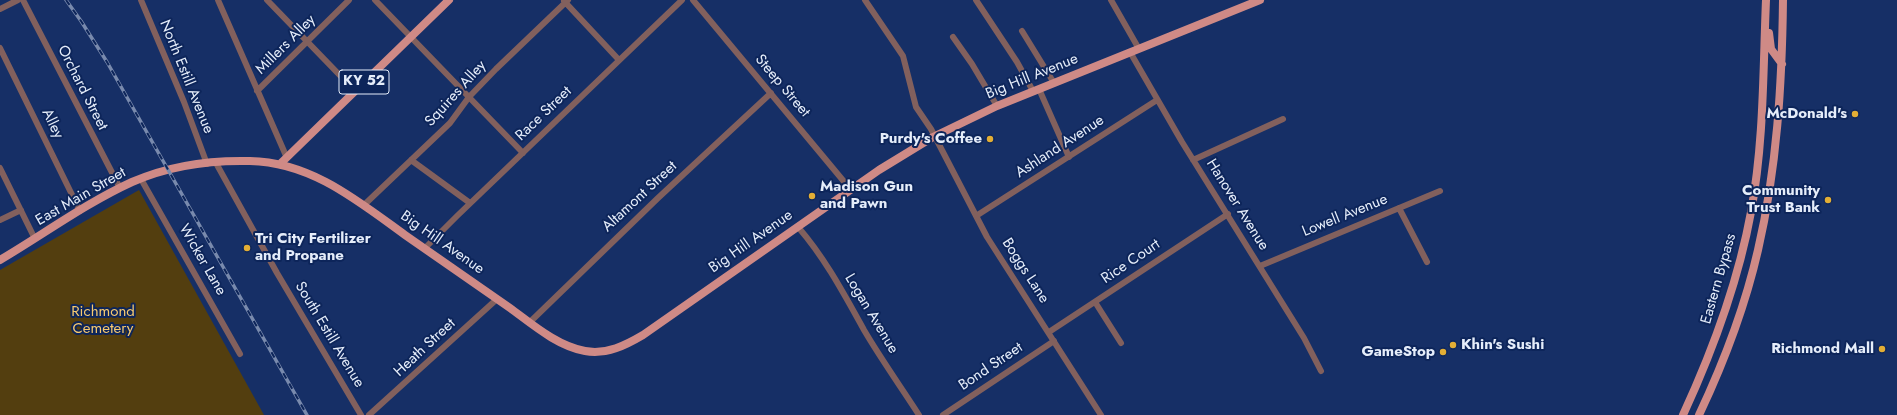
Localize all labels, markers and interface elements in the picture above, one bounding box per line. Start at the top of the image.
street label: Millers Alley [252,11,320,79]
street label: North Estill Avenue [155,18,217,136]
street label: Orchard Street [53,42,111,134]
street label: Big Hill Avenue [983,50,1081,104]
street label: Steep Street [751,51,813,121]
street label: Squires Alley [422,57,490,131]
road number: KY 52 [339,70,389,94]
street label: Race Street [512,83,576,145]
place label: McDonald's [1766,105,1847,123]
street label: Alley [37,106,67,142]
marker: McDonald's [1850,109,1860,119]
street label: Ashland Avenue [1012,112,1108,182]
place label: Purdy's Coffee [880,130,982,148]
marker: Purdy's Coffee [985,134,995,144]
street label: Hanover Avenue [1202,156,1272,254]
street label: Altamont Street [599,158,681,236]
street label: East Main Street [33,164,129,230]
place label: Madison Gun and Pawn [820,178,913,213]
place label: Community Trust Bank [1742,182,1820,217]
marker: Madison Gun and Pawn [807,191,817,201]
street label: Lowell Avenue [1300,191,1390,241]
marker: Community Trust Bank [1823,195,1833,205]
street label: Big Hill Avenue [706,207,796,277]
street label: Big Hill Avenue [397,208,487,278]
street label: Wicker Lane [174,221,230,299]
place label: Tri City Fertilizer and Propane [255,230,371,265]
street label: Eastern Bypass [1698,232,1740,326]
street label: Boggs Lane [997,235,1053,307]
street label: Rice Court [1098,236,1164,288]
marker: Tri City Fertilizer and Propane [242,243,252,253]
street label: Logan Avenue [840,271,902,357]
street label: South Estill Avenue [290,279,368,391]
park label: Richmond Cemetery [71,303,135,338]
street label: Heath Street [391,315,459,381]
place label: Khin's Sushi [1461,336,1544,354]
street label: Bond Street [956,339,1026,395]
marker: Khin's Sushi [1448,340,1458,350]
place label: Richmond Mall [1771,340,1874,358]
place label: GameStop [1362,343,1435,361]
marker: Richmond Mall [1877,344,1887,354]
marker: GameStop [1438,347,1448,357]

